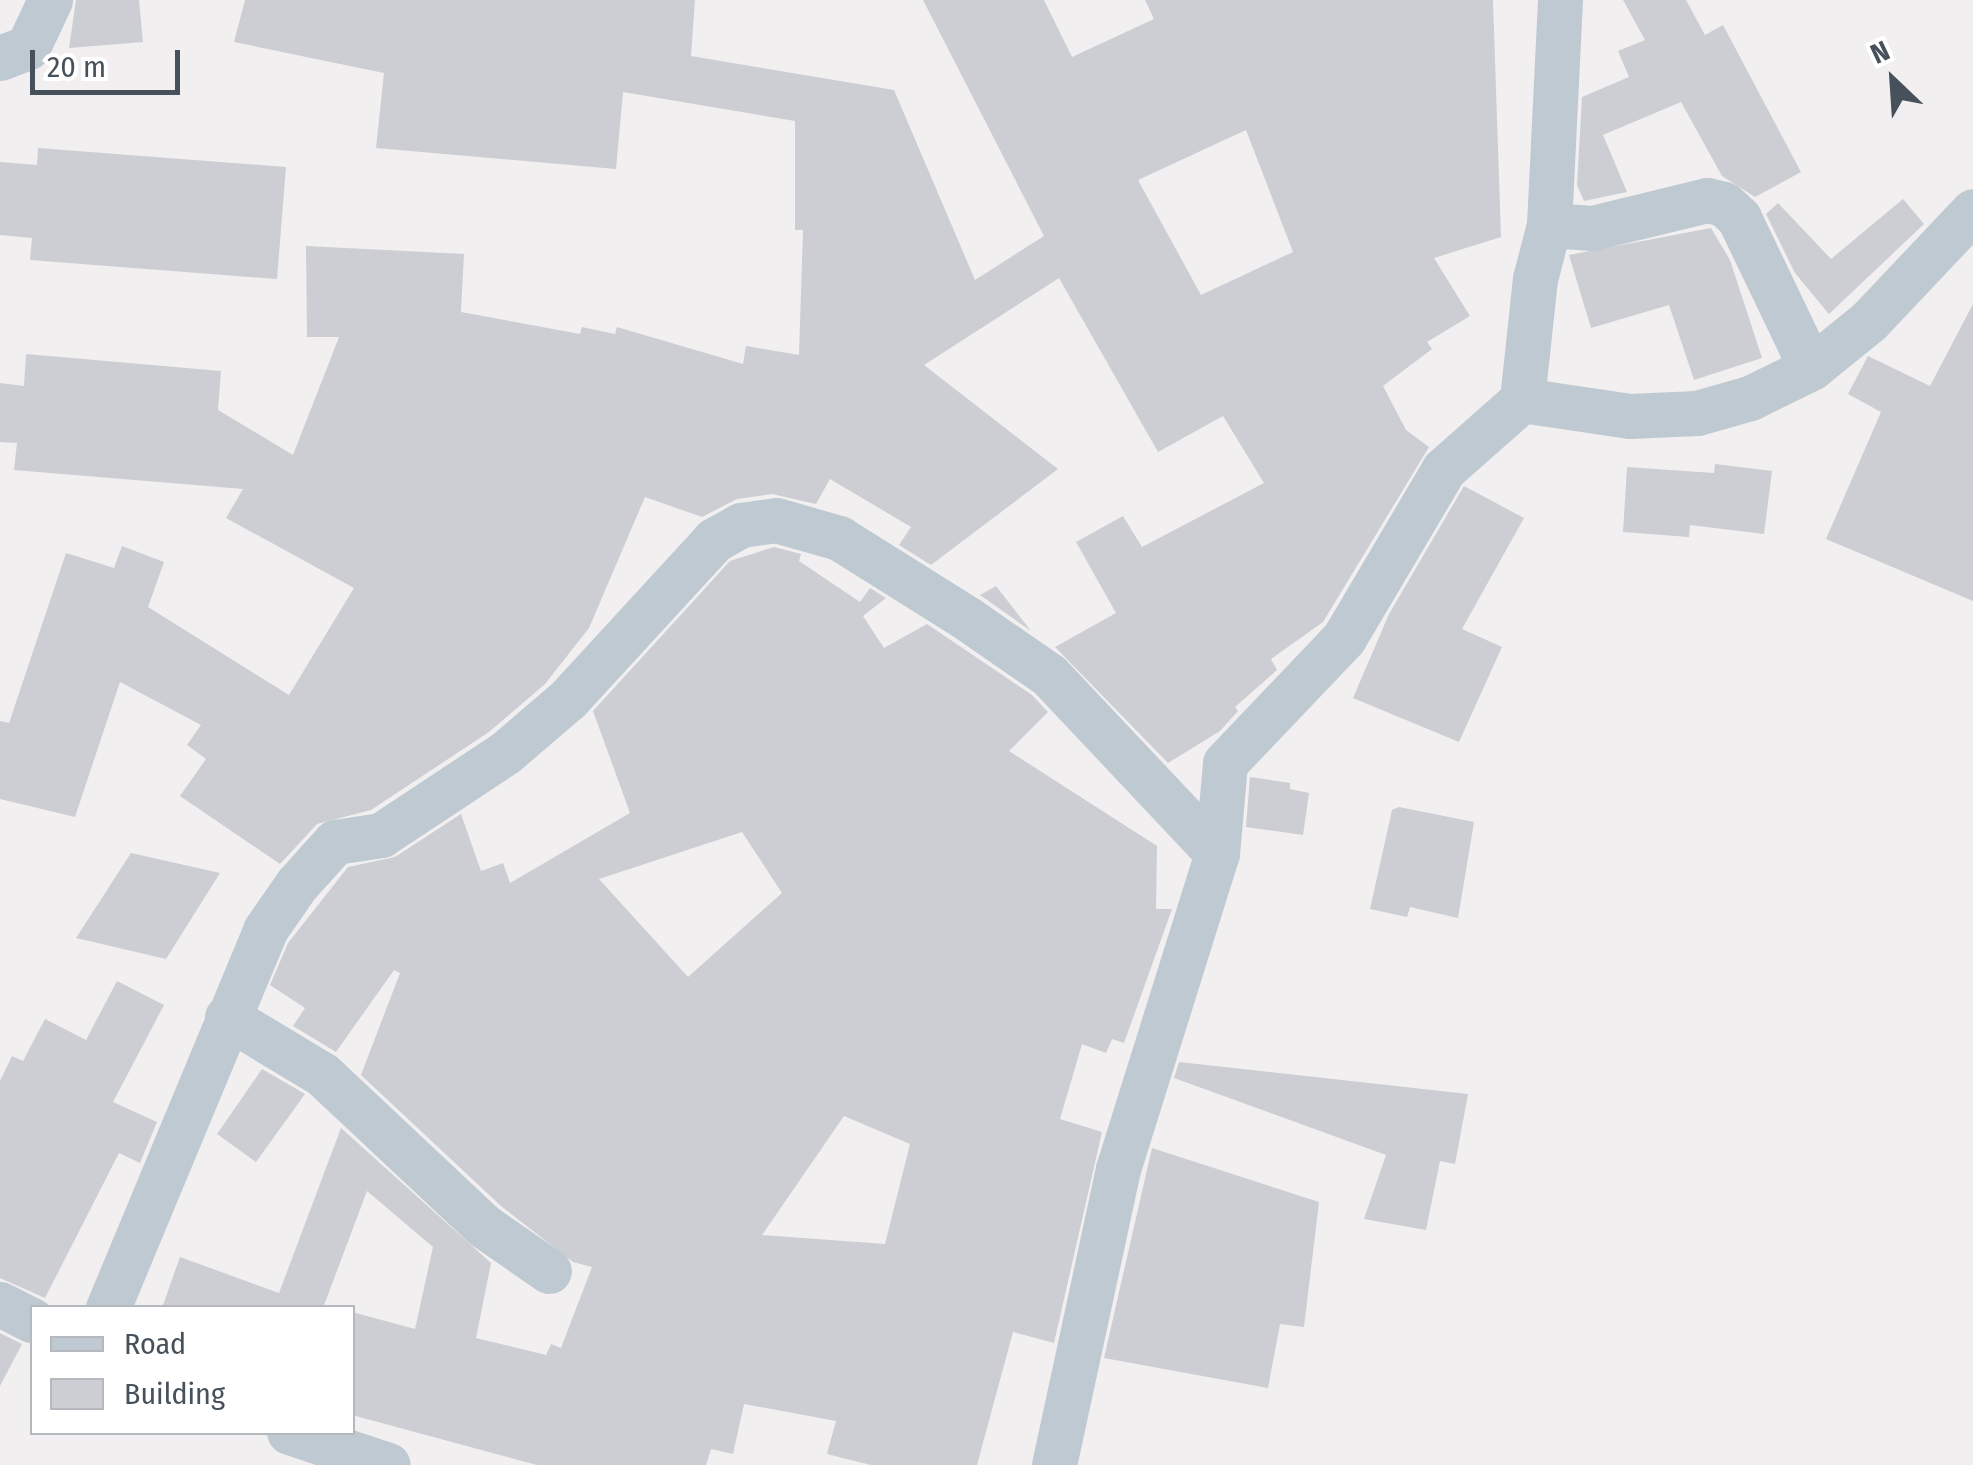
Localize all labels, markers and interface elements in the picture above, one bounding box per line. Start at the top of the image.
scale bar [35,30,185,92]
north arrow [1843,30,1943,130]
text: N [1866,34,1895,71]
text: 20 m [47,49,106,85]
legend [30,1305,355,1435]
text: Road [124,1326,186,1362]
text: Building [124,1376,225,1412]

